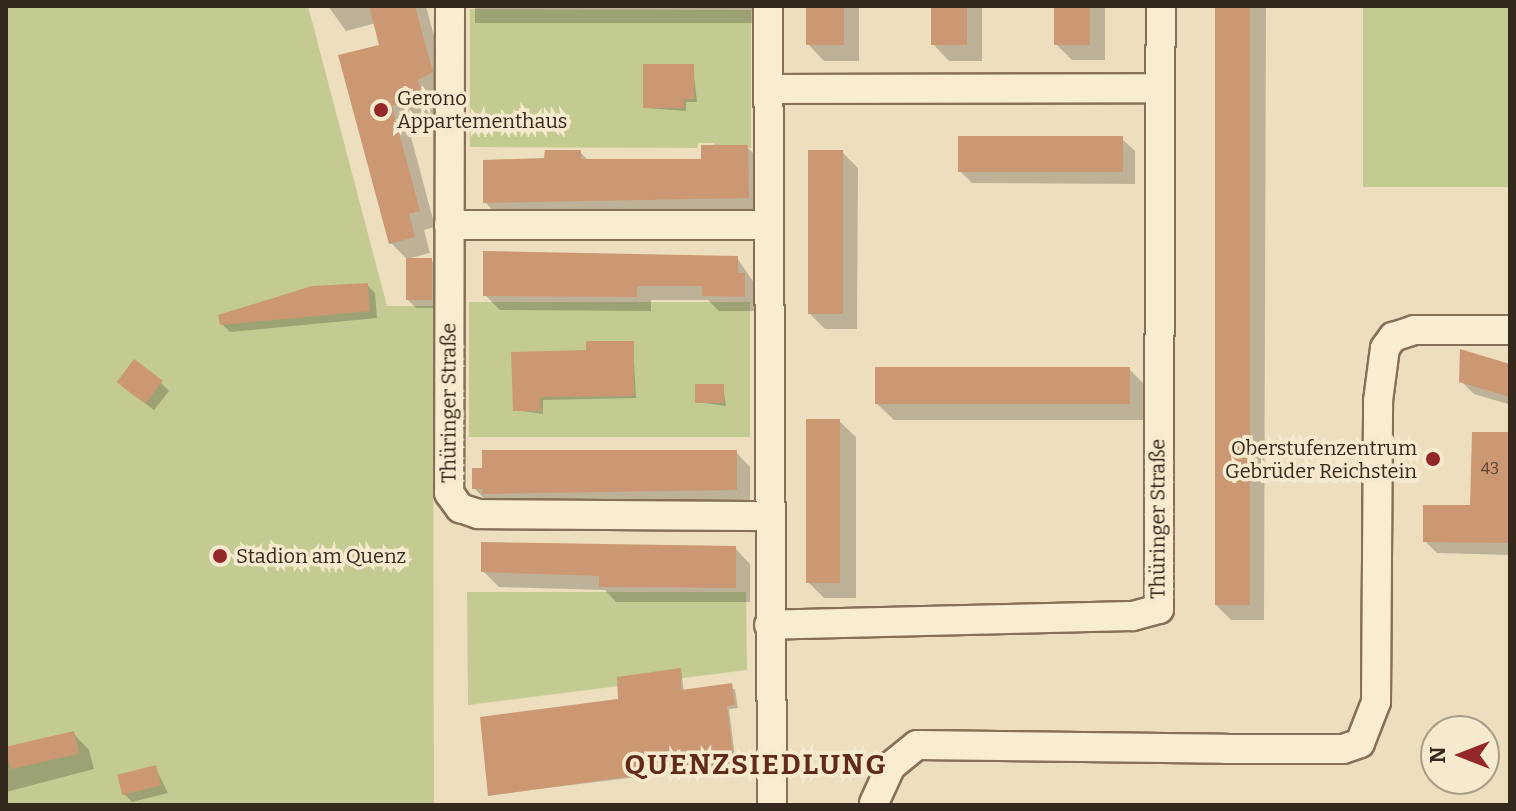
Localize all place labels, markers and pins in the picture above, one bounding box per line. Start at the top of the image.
place label: Gerono Appartementhaus [397,86,567,133]
marker: Gerono Appartementhaus [372,101,390,119]
place label: Oberstufenzentrum Gebrüder Reichstein [1225,436,1417,483]
marker: Oberstufenzentrum Gebrüder Reichstein [1424,450,1442,468]
place label: Stadion am Quenz [236,544,406,568]
marker: Stadion am Quenz [211,547,229,565]

